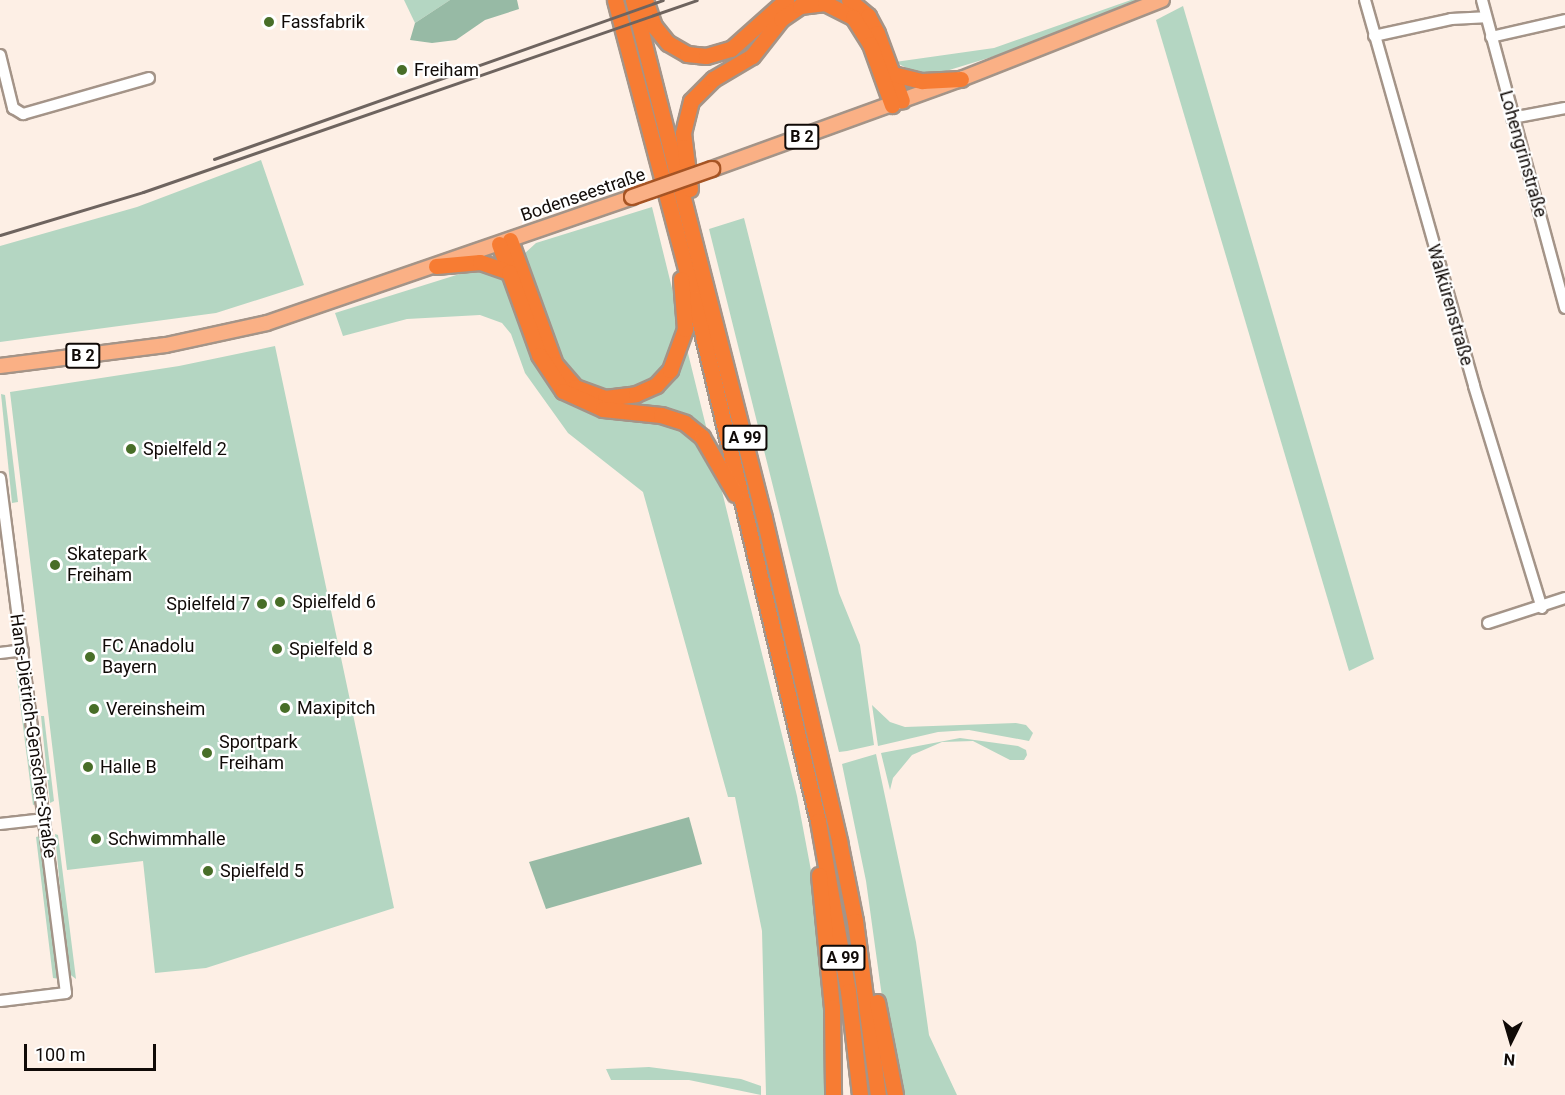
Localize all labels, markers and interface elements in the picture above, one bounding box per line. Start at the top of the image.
place label: Fassfabrik [281,11,365,33]
marker: Fassfabrik [262,15,276,29]
place label: Freiham [414,59,479,81]
marker: Freiham [395,63,409,77]
street label: Lohengrinstraße [1495,88,1551,220]
road number: B 2 [784,124,820,150]
street label: Bodenseestraße [518,164,648,226]
street label: Walkürenstraße [1422,242,1478,368]
road number: B 2 [65,343,101,369]
road number: A 99 [721,425,769,451]
place label: Spielfeld 2 [143,438,227,460]
marker: Spielfeld 2 [124,442,138,456]
place label: Skatepark Freiham [67,544,147,586]
marker: Skatepark Freiham [48,558,62,572]
place label: Spielfeld 6 [292,591,376,613]
place label: Spielfeld 7 [166,593,250,615]
marker: Spielfeld 6 [273,595,287,609]
marker: Spielfeld 7 [255,597,269,611]
street label: Hans-Dietrich-Genscher-Straße [5,612,61,860]
place label: FC Anadolu Bayern [102,636,194,678]
place label: Spielfeld 8 [289,638,373,660]
marker: Spielfeld 8 [270,642,284,656]
marker: FC Anadolu Bayern [83,650,97,664]
place label: Maxipitch [297,697,376,719]
place label: Vereinsheim [106,698,205,720]
marker: Maxipitch [278,701,292,715]
marker: Vereinsheim [87,702,101,716]
place label: Sportpark Freiham [219,732,298,774]
marker: Sportpark Freiham [200,746,214,760]
place label: Halle B [100,756,157,778]
marker: Halle B [81,760,95,774]
place label: Schwimmhalle [108,828,226,850]
marker: Schwimmhalle [89,832,103,846]
place label: Spielfeld 5 [220,860,304,882]
marker: Spielfeld 5 [201,864,215,878]
road number: A 99 [819,945,867,971]
north arrow [1481,1011,1541,1071]
scale bar [27,1032,159,1070]
text: 100 m [35,1044,86,1065]
text: N [1503,1049,1516,1069]

